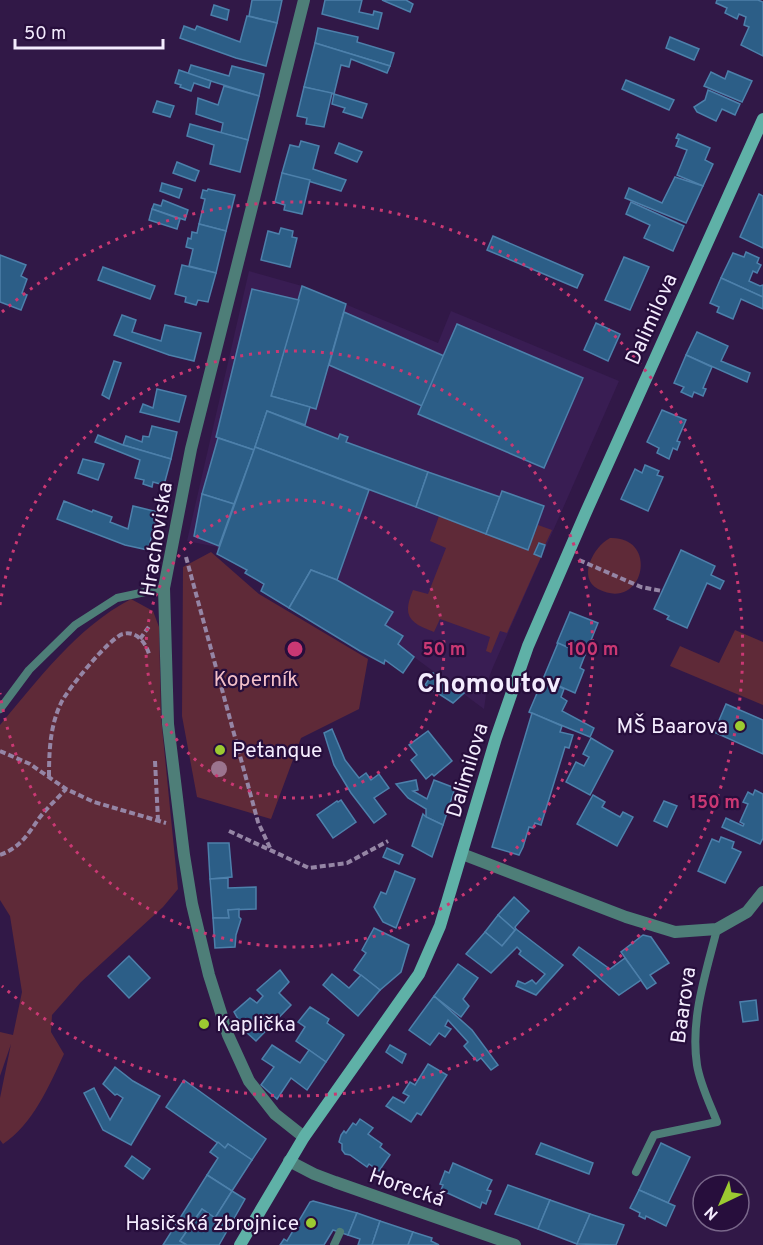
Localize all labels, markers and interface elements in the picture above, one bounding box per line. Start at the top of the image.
scale bar [15,12,164,50]
text: 50 m [24,23,66,46]
street label: Dalimilova [620,270,685,370]
street label: Hrachoviska [135,480,180,598]
centre of rings [285,639,305,659]
text: 50 m [422,639,466,662]
text: 100 m [567,639,619,662]
park label: Koperník [213,667,299,694]
district label: Chomoutov [417,668,561,702]
place label: MŠ Baarova [617,713,728,741]
marker: MŠ Baarova [733,719,747,733]
street label: Dalimilova [441,720,496,821]
place label: Petanque [232,738,322,765]
marker: Petanque [213,743,227,757]
text: 150 m [690,792,740,815]
street label: Baarova [666,965,703,1045]
place label: Kaplička [216,1012,296,1039]
marker: Kaplička [197,1017,211,1031]
street label: Horecká [365,1163,448,1214]
north arrow [691,1173,751,1233]
text: N [701,1201,723,1224]
place label: Hasičská zbrojnice [125,1211,299,1238]
marker: Hasičská zbrojnice [304,1216,318,1230]

